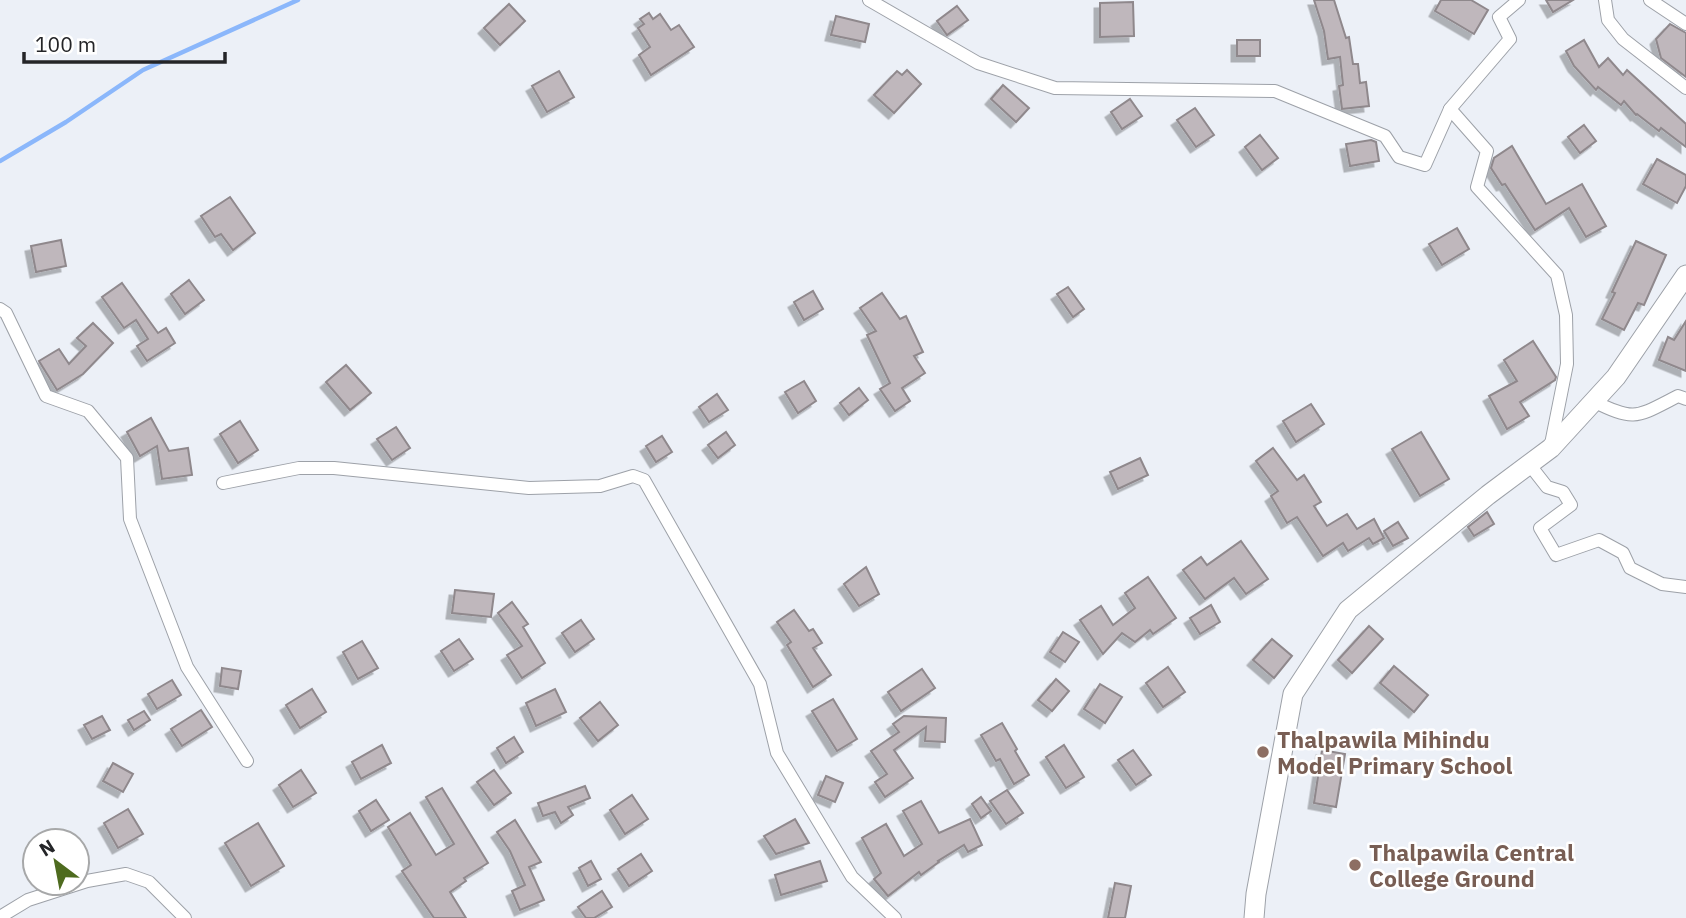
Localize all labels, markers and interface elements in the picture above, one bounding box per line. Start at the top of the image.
scale bar [24,21,226,65]
text: 100 m [35,30,96,58]
place label: Thalpawila Mihindu Model Primary School [1277,724,1513,780]
marker: Thalpawila Mihindu Model Primary School [1255,744,1271,760]
north arrow [21,827,91,897]
text: N [35,834,59,861]
place label: Thalpawila Central College Ground [1369,837,1574,893]
marker: Thalpawila Central College Ground [1347,857,1363,873]

